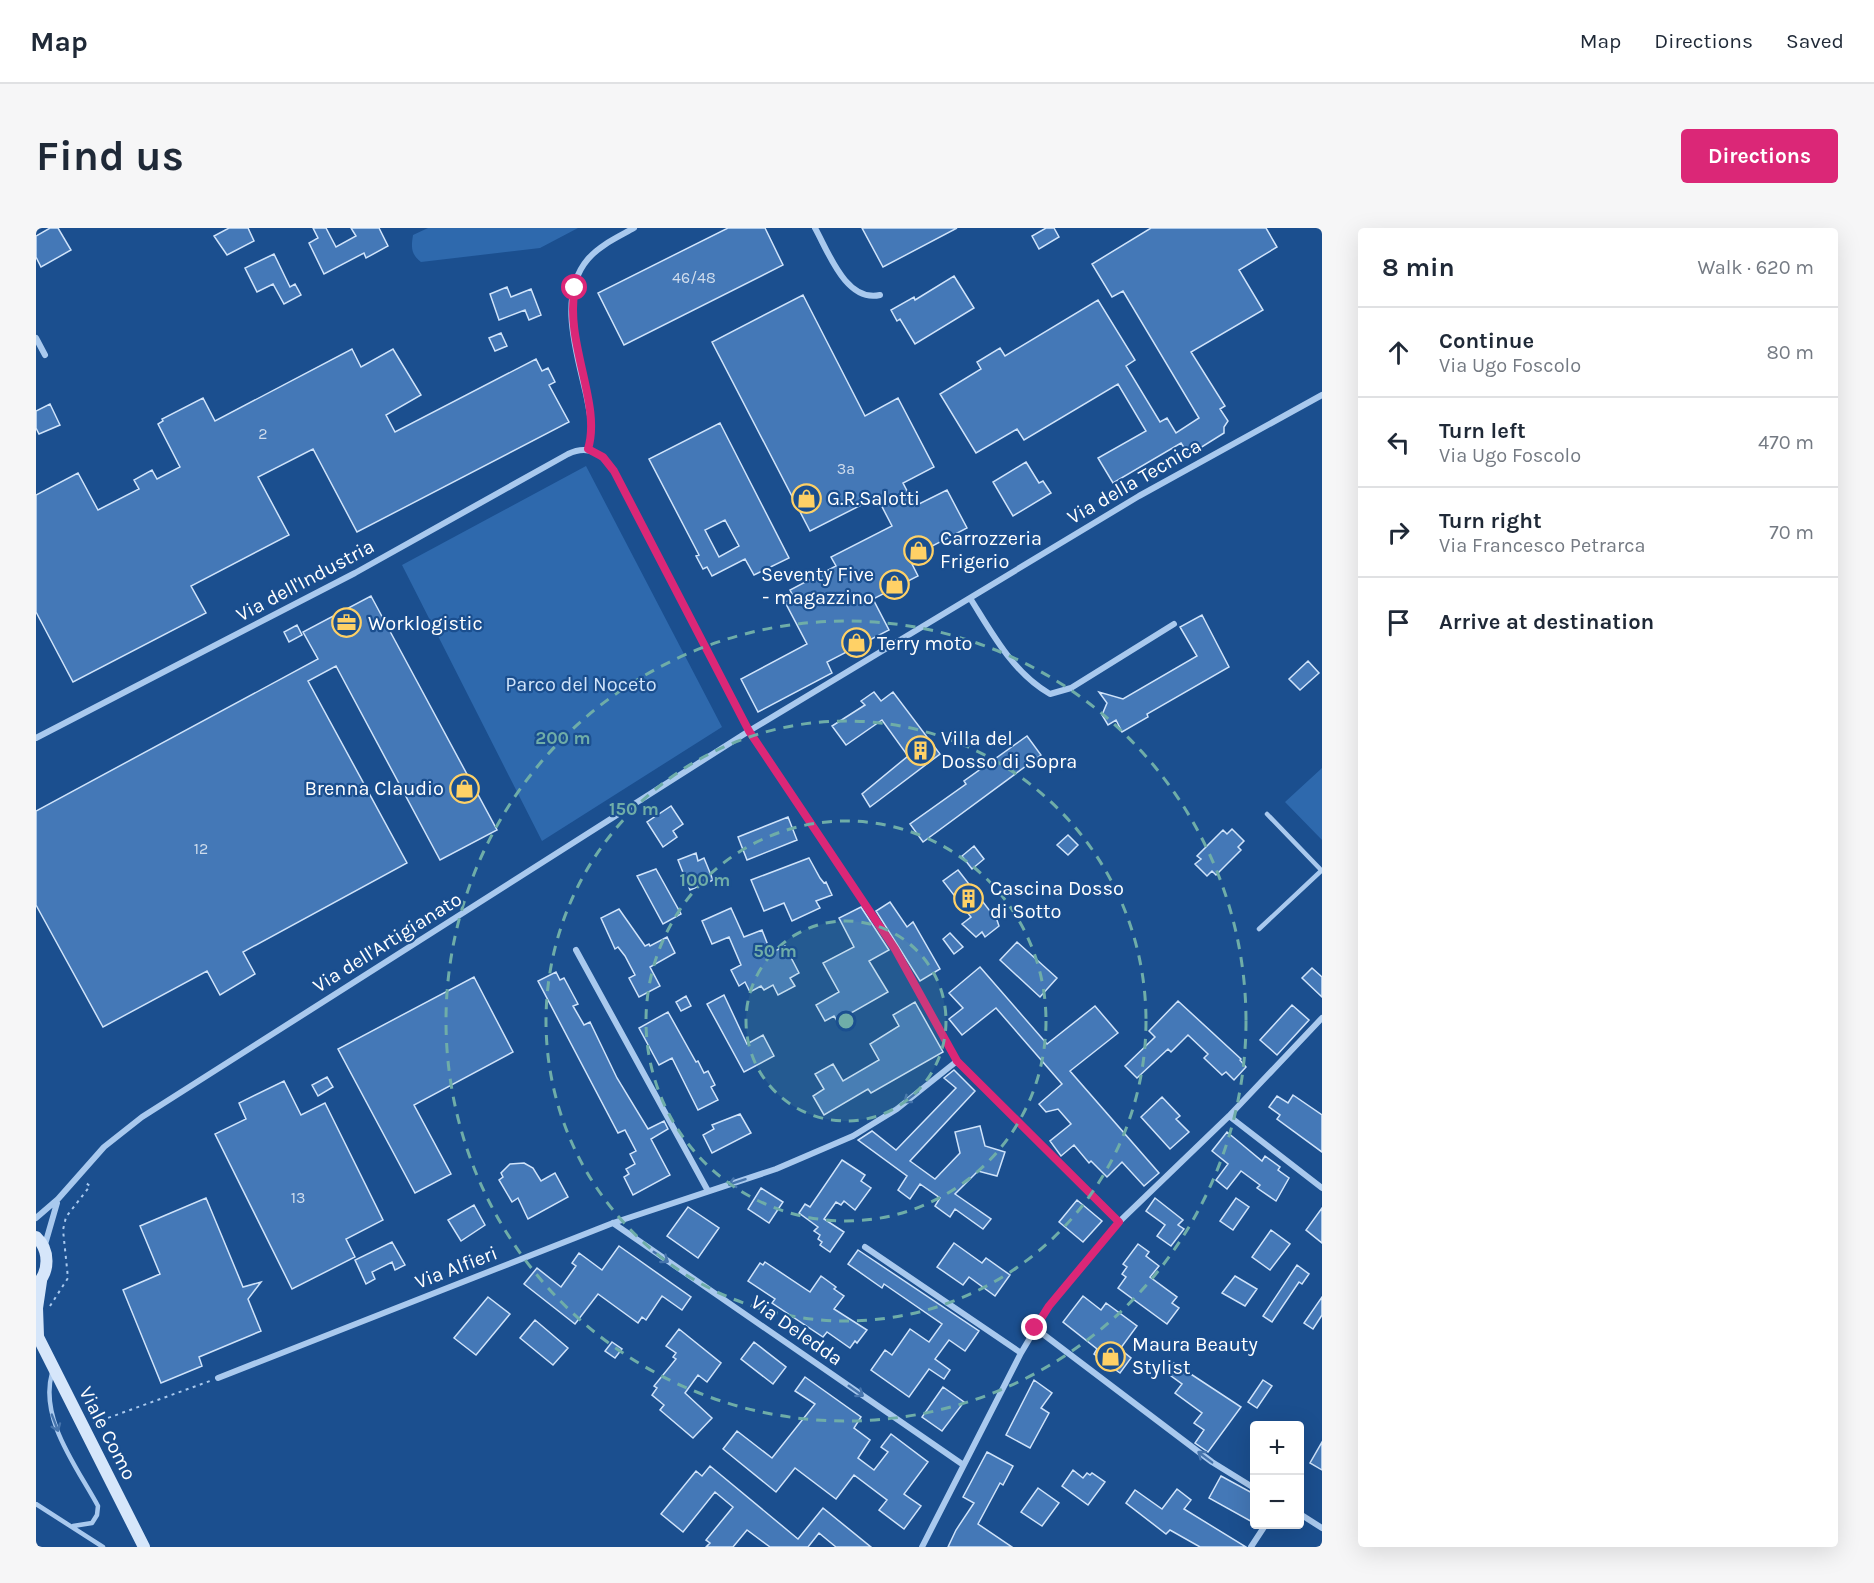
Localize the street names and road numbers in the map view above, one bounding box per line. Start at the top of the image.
street label: Via della Tecnica [1063,434,1205,529]
street label: Via dell'Industria [232,534,378,626]
street label: Via dell'Artigianato [309,887,466,997]
street label: Via Alfieri [412,1241,501,1294]
street label: Via Deledda [746,1290,847,1371]
street label: Viale Como [74,1383,141,1484]

